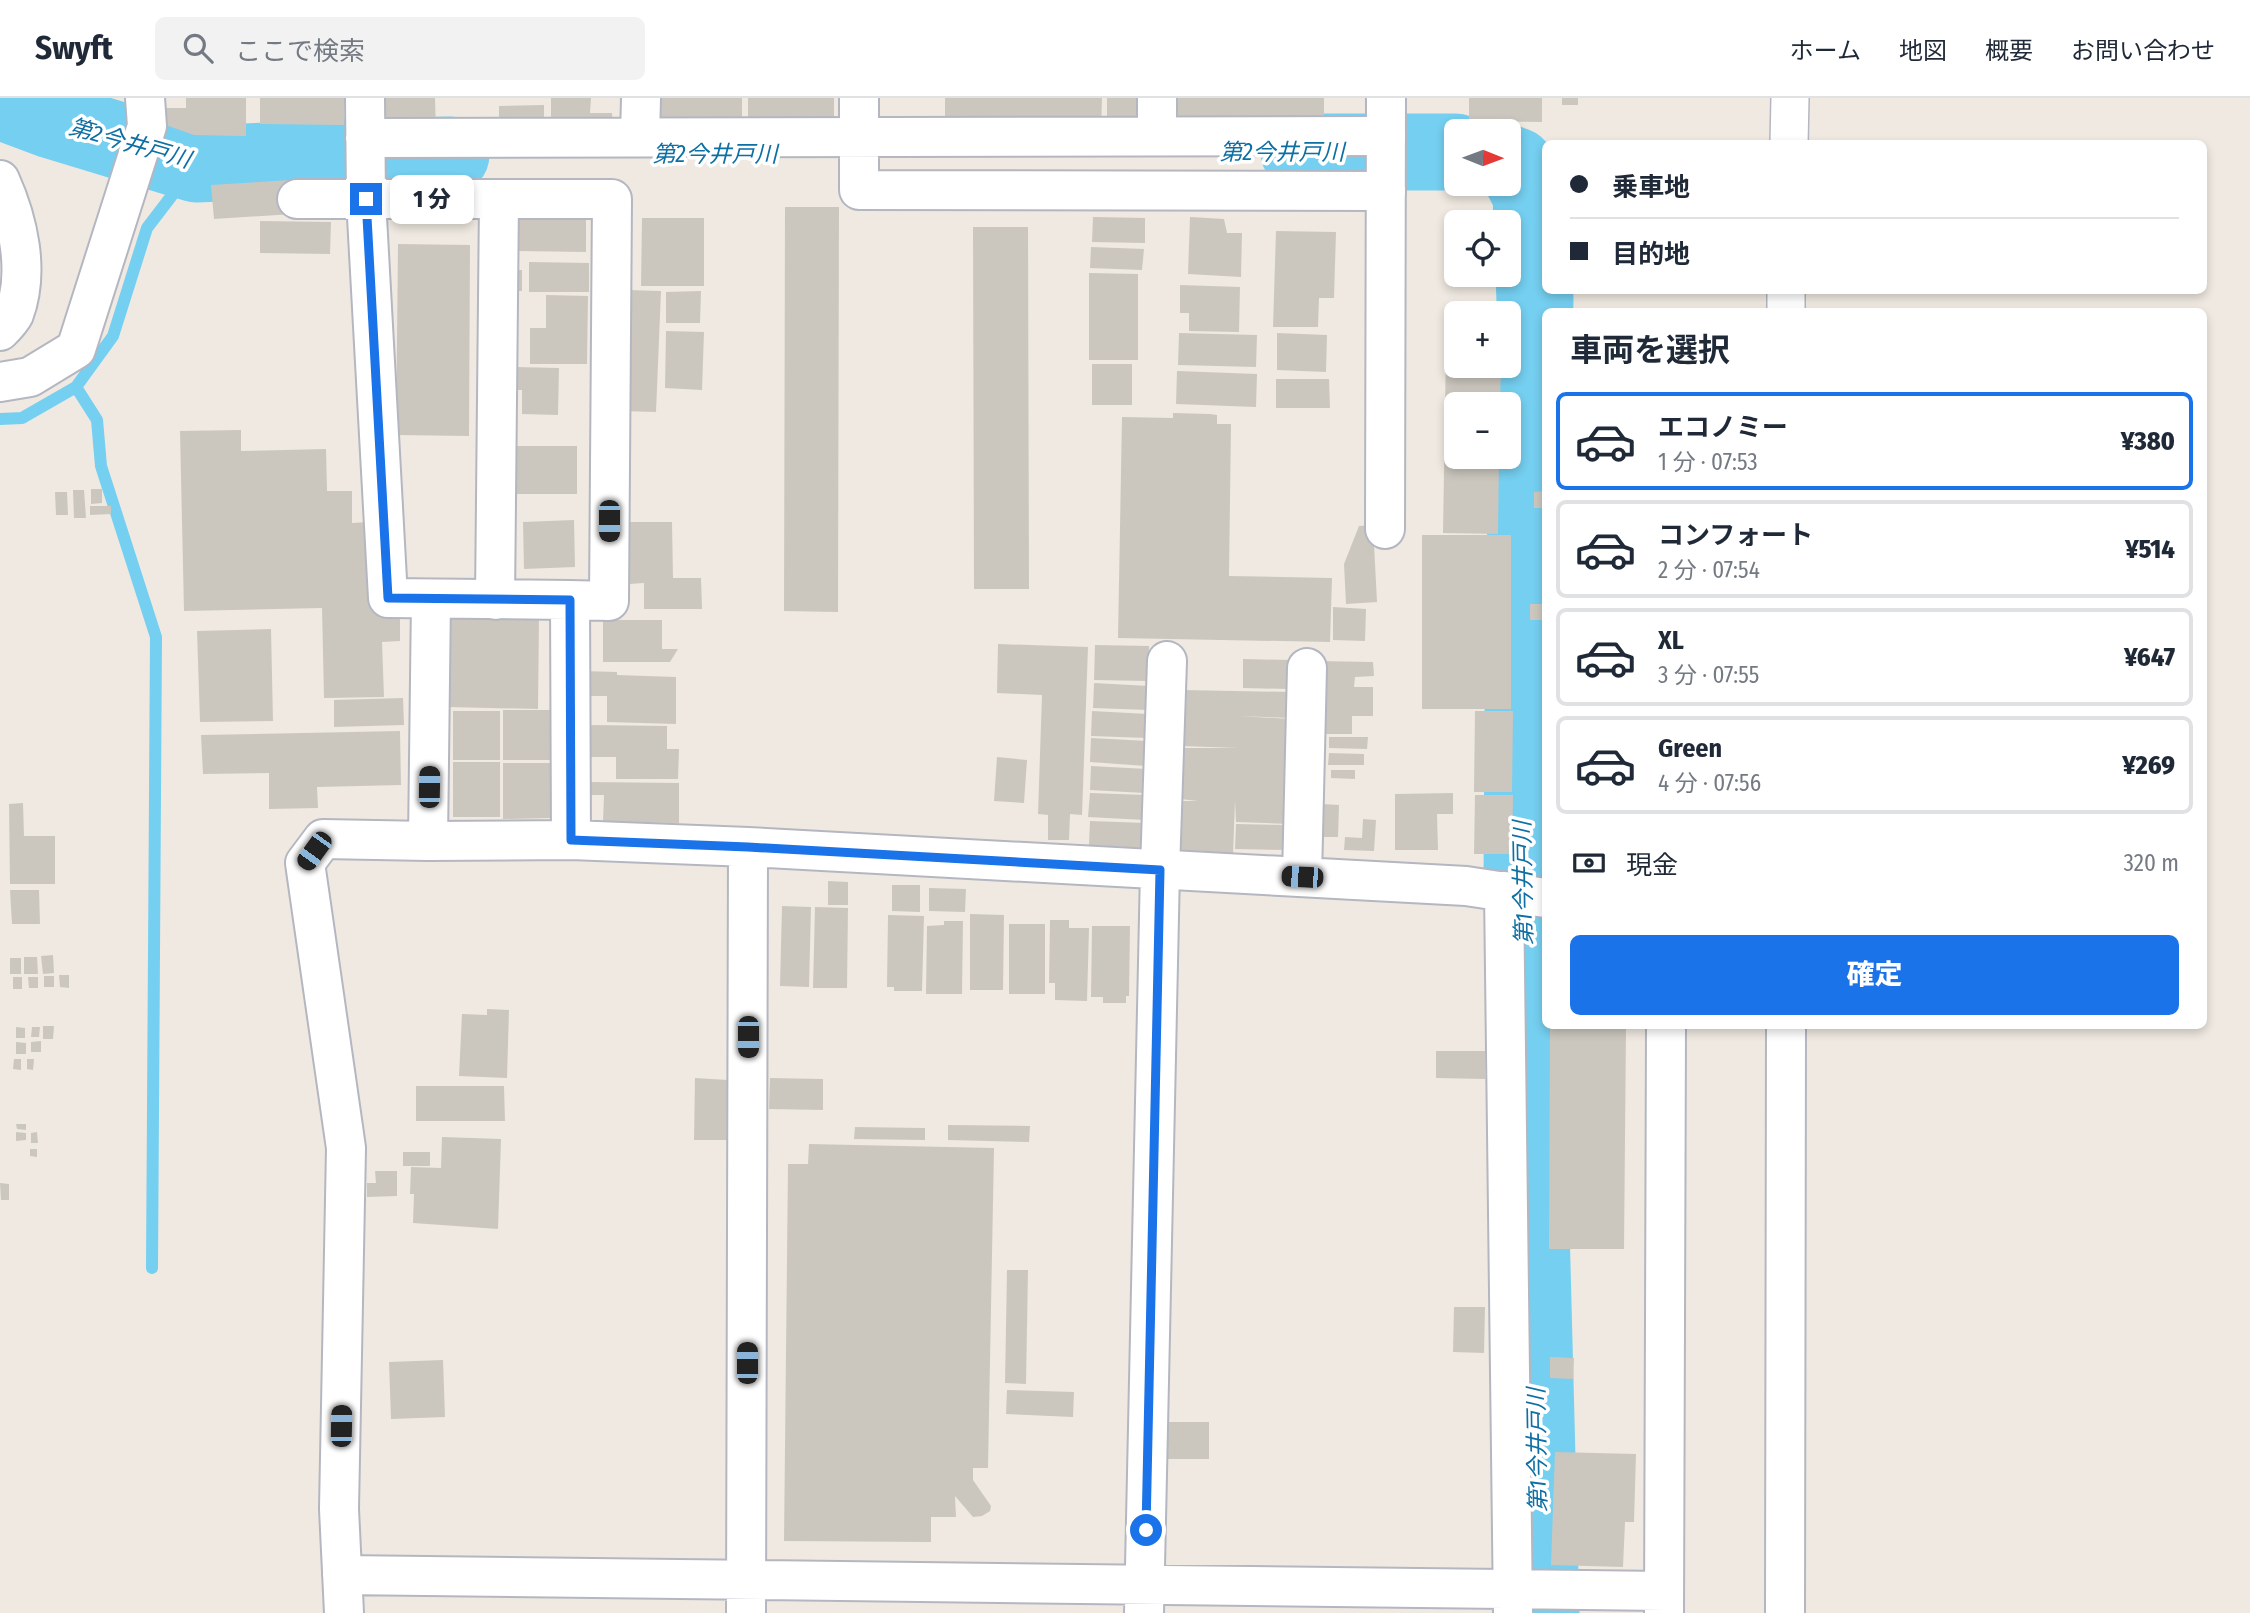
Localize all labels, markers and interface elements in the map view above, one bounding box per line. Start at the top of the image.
search box [155,17,645,80]
text: Swyft [35,28,113,68]
icon: search [179,29,217,67]
text: ここで検索 [235,36,365,67]
text: ホーム [1790,37,1861,65]
text: 地図 [1899,37,1947,65]
text: 概要 [1985,37,2033,65]
text: お問い合わせ [2071,37,2215,65]
water label: 第2今井戸川 [66,112,197,175]
north arrow [1444,119,1521,196]
map controls [1444,119,1521,469]
water label: 第2今井戸川 [1219,138,1348,166]
water label: 第2今井戸川 [652,140,781,168]
text: 乗車地 [1612,172,1690,203]
callout: 1 分 [390,174,474,224]
route end [350,183,382,215]
text: 1 分 [413,185,451,213]
button: locate [1444,210,1521,287]
text: 目的地 [1612,239,1690,270]
button: + [1444,301,1521,378]
text: 車両を選択 [1570,331,1730,369]
button: − [1444,392,1521,469]
icon: car [1574,410,1637,473]
text: エコノミー [1658,412,1788,443]
text: ¥380 [2121,426,2175,457]
text: 1 分 · 07:53 [1658,448,1758,476]
car [599,500,620,542]
icon: car [1574,518,1637,581]
text: コンフォート [1658,520,1813,551]
text: ¥514 [2125,534,2175,565]
text: 2 分 · 07:54 [1658,556,1760,584]
text: XL [1658,625,1684,656]
icon: car [1574,626,1637,689]
text: ¥647 [2124,642,2175,673]
text: 3 分 · 07:55 [1658,661,1759,689]
text: Green [1658,733,1722,764]
icon: car [1574,734,1637,797]
text: ¥269 [2122,750,2175,781]
car [419,766,440,808]
text: 4 分 · 07:56 [1658,769,1761,797]
water label: 第1今井戸川 [1508,818,1538,945]
car [294,828,335,874]
icon: cash [1570,844,1608,882]
text: 320 m [2124,849,2179,877]
text: 現金 [1626,850,1678,881]
car [1281,865,1324,889]
button: 確定 [1570,935,2179,1015]
car [738,1016,759,1058]
car [737,1342,758,1384]
water label: 第1今井戸川 [1522,1385,1552,1512]
car [331,1405,352,1447]
route start [1130,1514,1162,1546]

